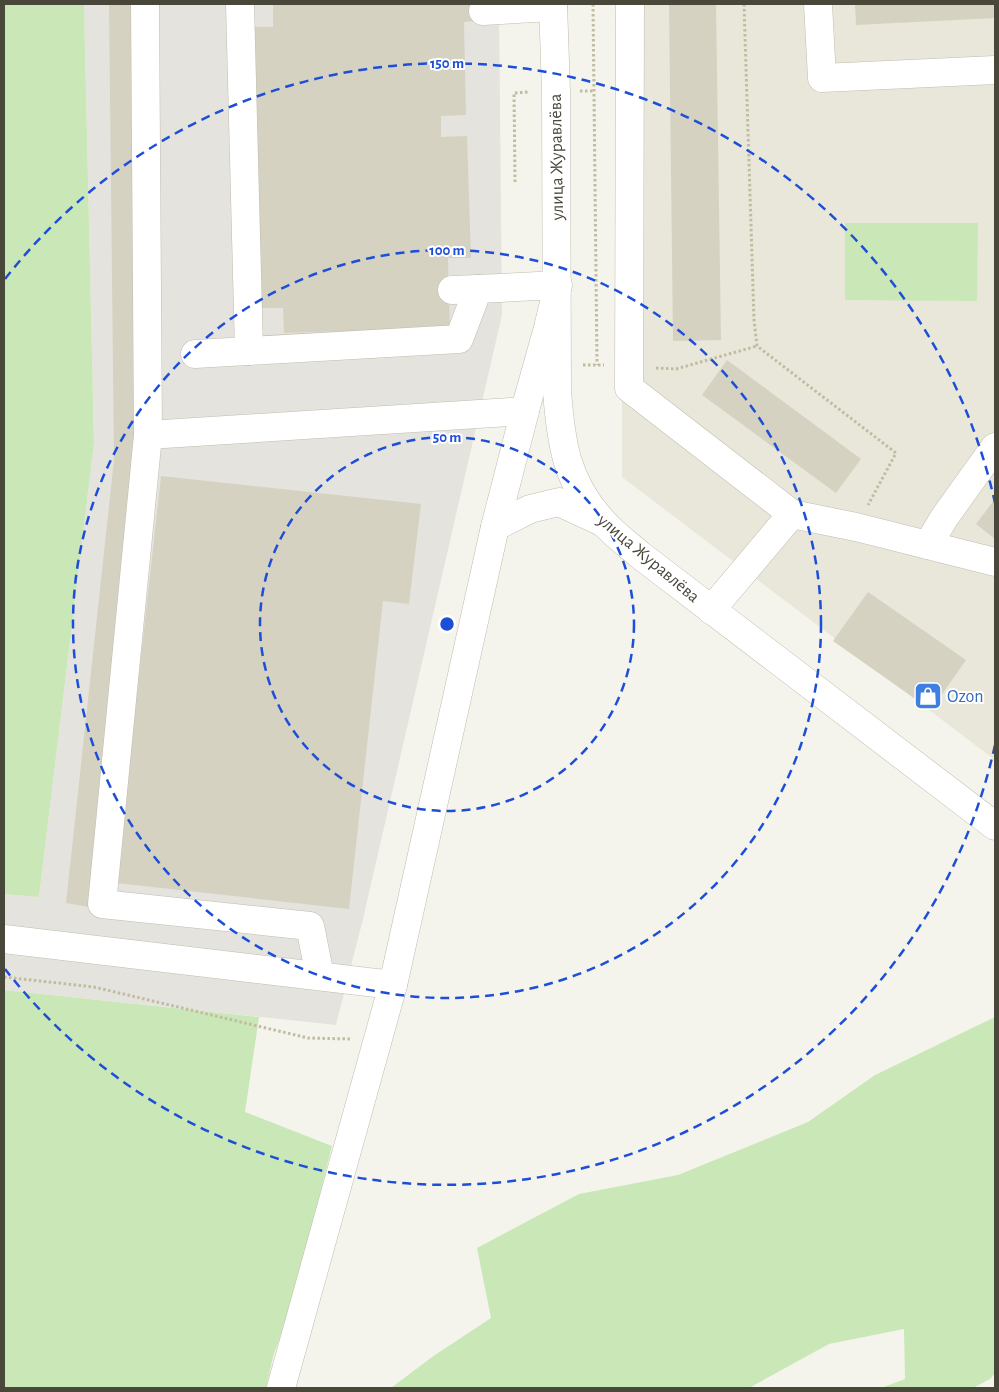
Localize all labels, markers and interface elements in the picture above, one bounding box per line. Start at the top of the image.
text: 150 m [430,56,464,71]
street label: улица Журавлёва [547,93,567,221]
text: 100 m [429,243,465,258]
text: 50 m [433,430,461,445]
street label: улица Журавлёва [593,511,703,606]
centre of rings [438,615,456,633]
shop icon: Ozon [913,681,943,711]
place label: Ozon [947,688,984,706]

